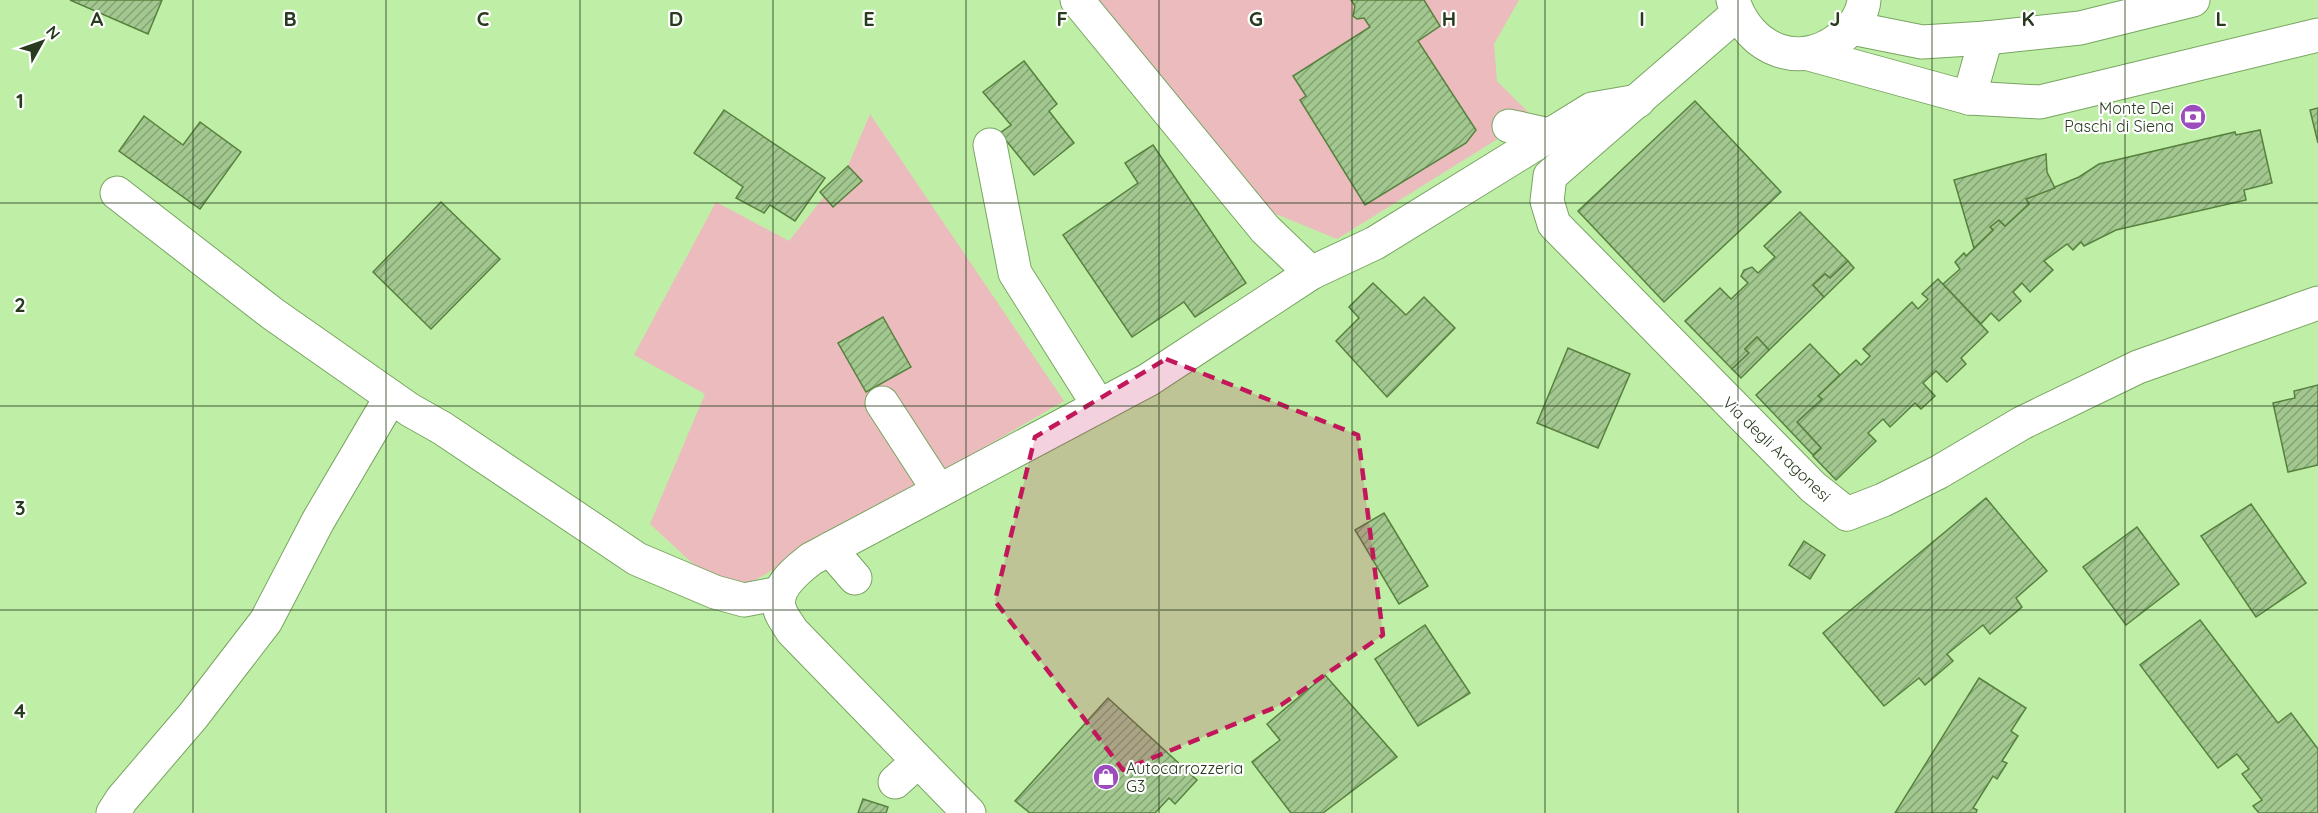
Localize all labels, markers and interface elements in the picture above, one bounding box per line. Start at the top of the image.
text: A [91,6,104,31]
text: B [283,6,297,31]
text: C [477,6,490,31]
text: D [669,6,683,31]
text: E [863,6,875,31]
text: F [1056,6,1068,31]
text: G [1249,6,1263,31]
text: H [1442,6,1456,31]
text: I [1639,6,1645,31]
text: J [1829,6,1841,31]
text: K [2021,6,2035,31]
text: L [2215,6,2227,31]
north arrow [12,12,72,72]
text: N [42,21,65,43]
text: 1 [16,88,24,113]
place label: Monte Dei Paschi di Siena [2064,98,2174,136]
bank icon: Monte Dei Paschi di Siena [2178,102,2208,132]
text: 2 [14,292,26,317]
street label: Via degli Aragonesi [1719,392,1835,506]
text: 3 [15,495,25,520]
text: 4 [14,698,26,723]
place label: Autocarrozzeria G3 [1126,758,1243,796]
shop icon: Autocarrozzeria G3 [1091,762,1121,792]

